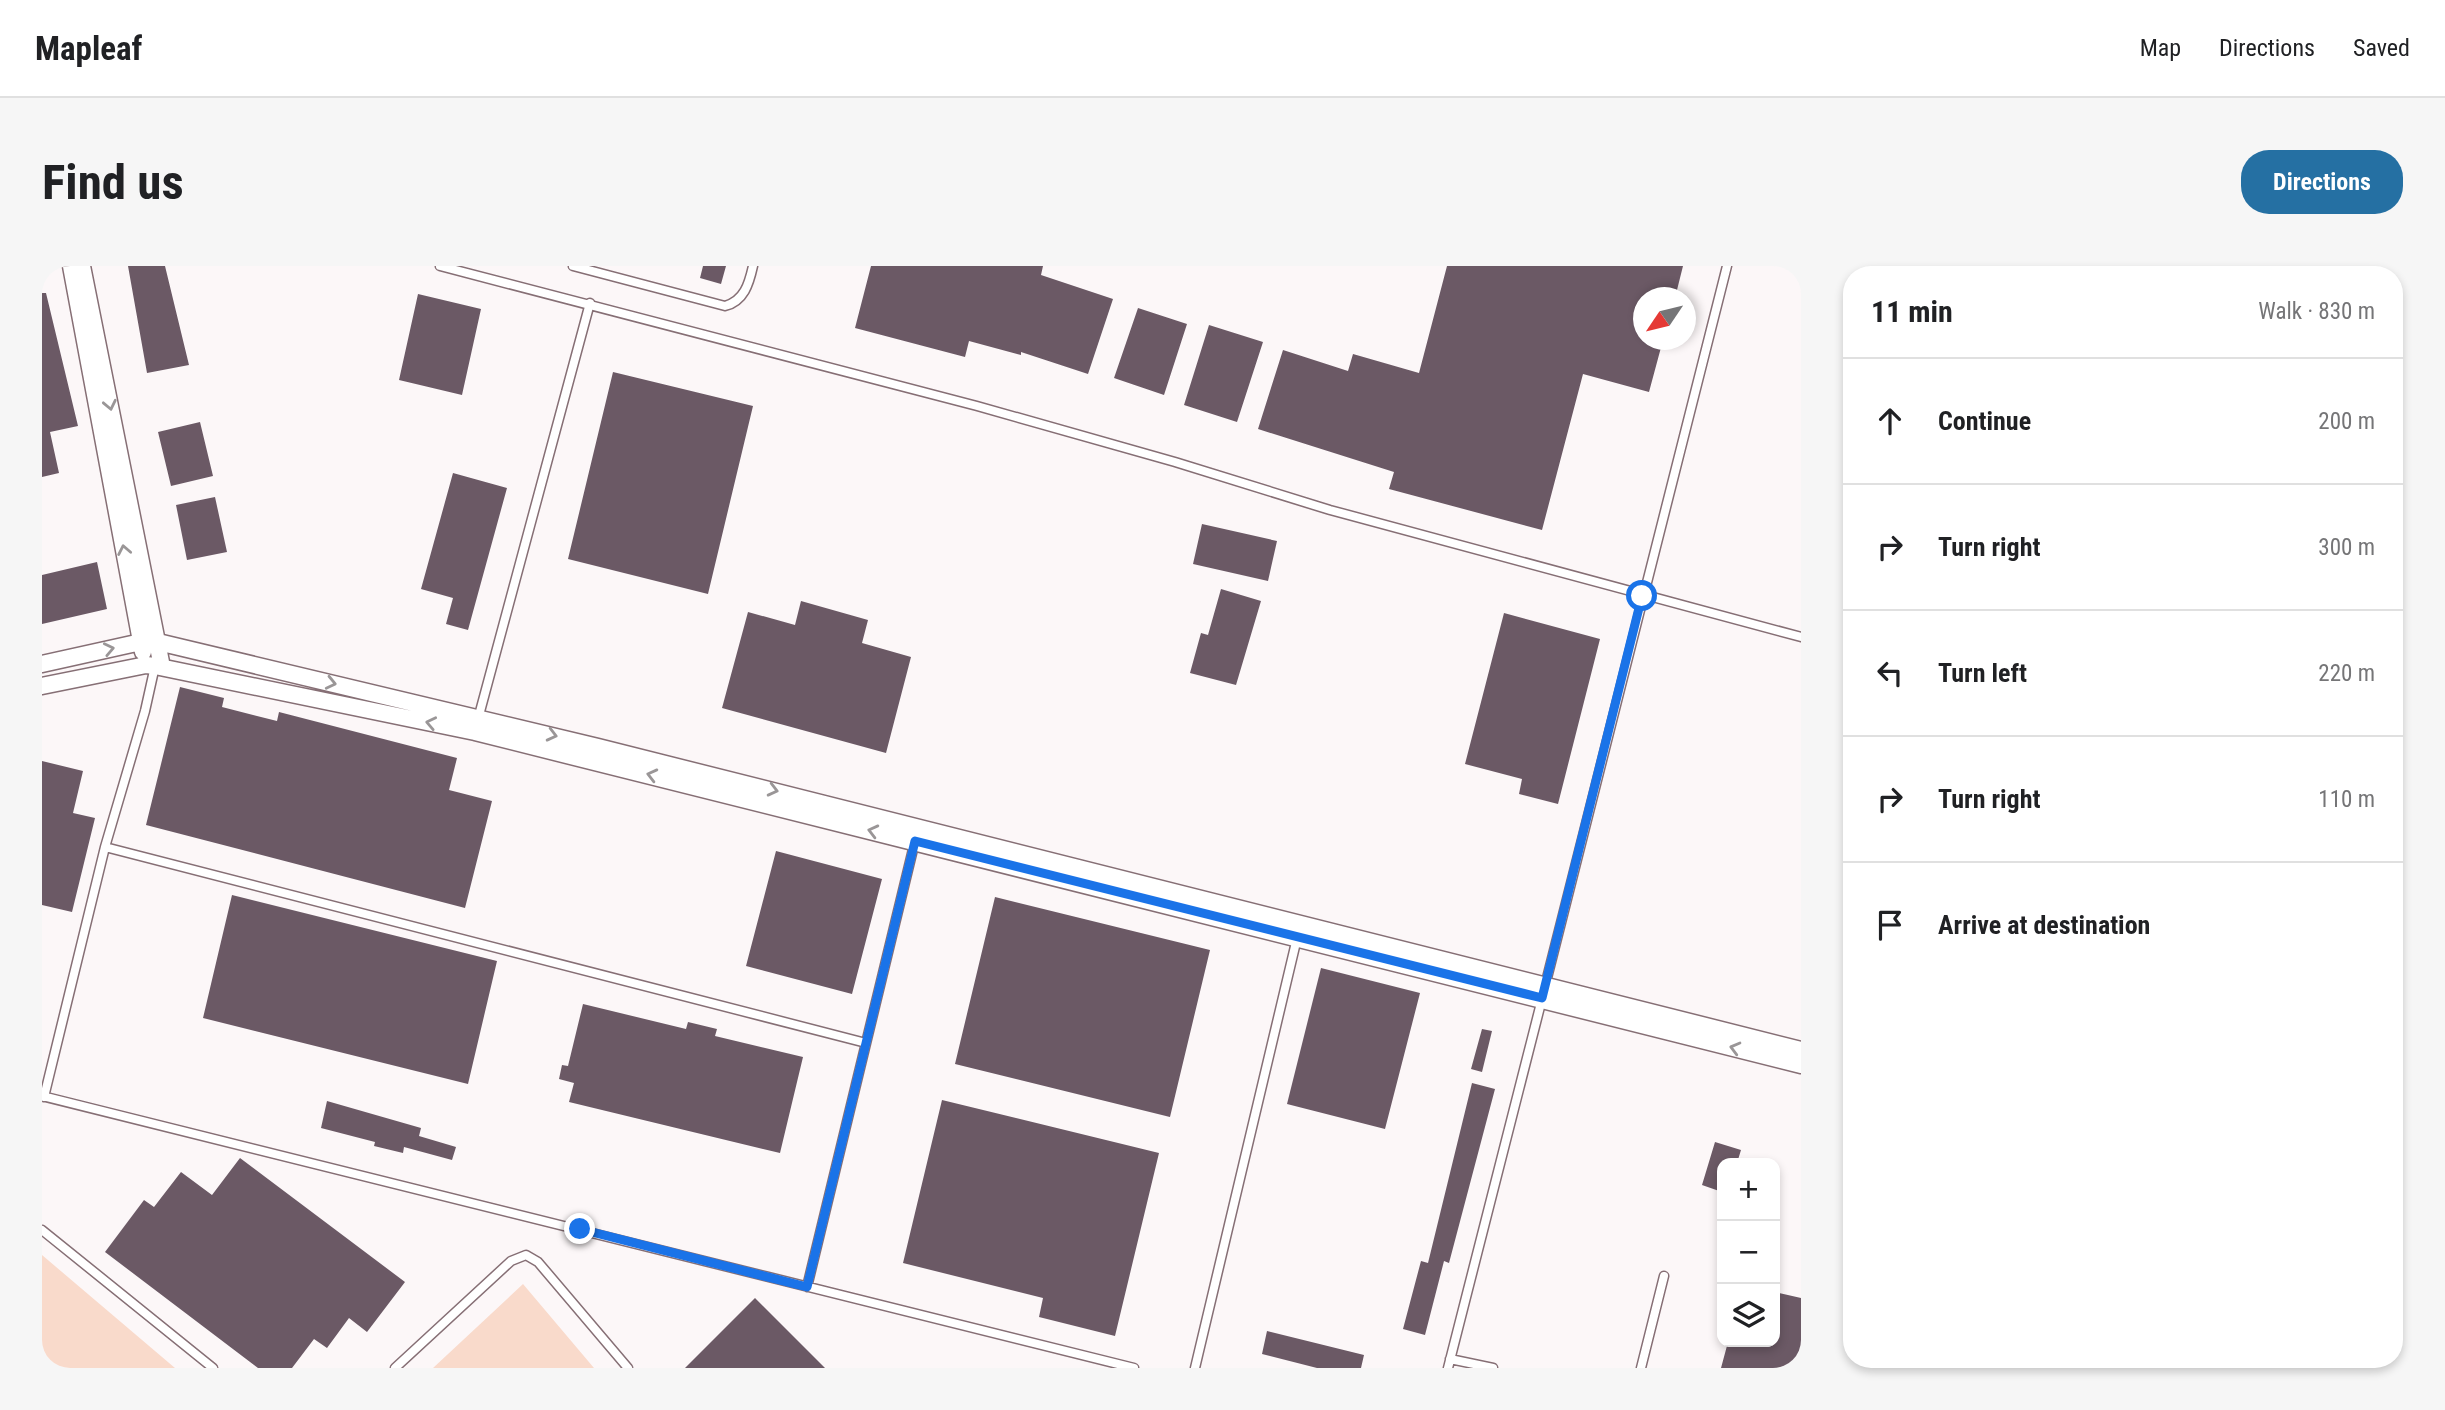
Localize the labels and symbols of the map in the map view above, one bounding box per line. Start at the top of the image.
north arrow [1633,287,1696,350]
one-way arrow [102,399,117,411]
one-way arrow [117,544,132,556]
route start [1626,580,1657,611]
one-way arrow [103,643,115,658]
one-way arrow [325,674,337,689]
one-way arrow [425,716,437,731]
one-way arrow [546,727,558,741]
one-way arrow [646,769,658,784]
one-way arrow [767,782,779,796]
one-way arrow [867,824,879,839]
one-way arrow [1729,1042,1741,1056]
route end [564,1213,595,1244]

